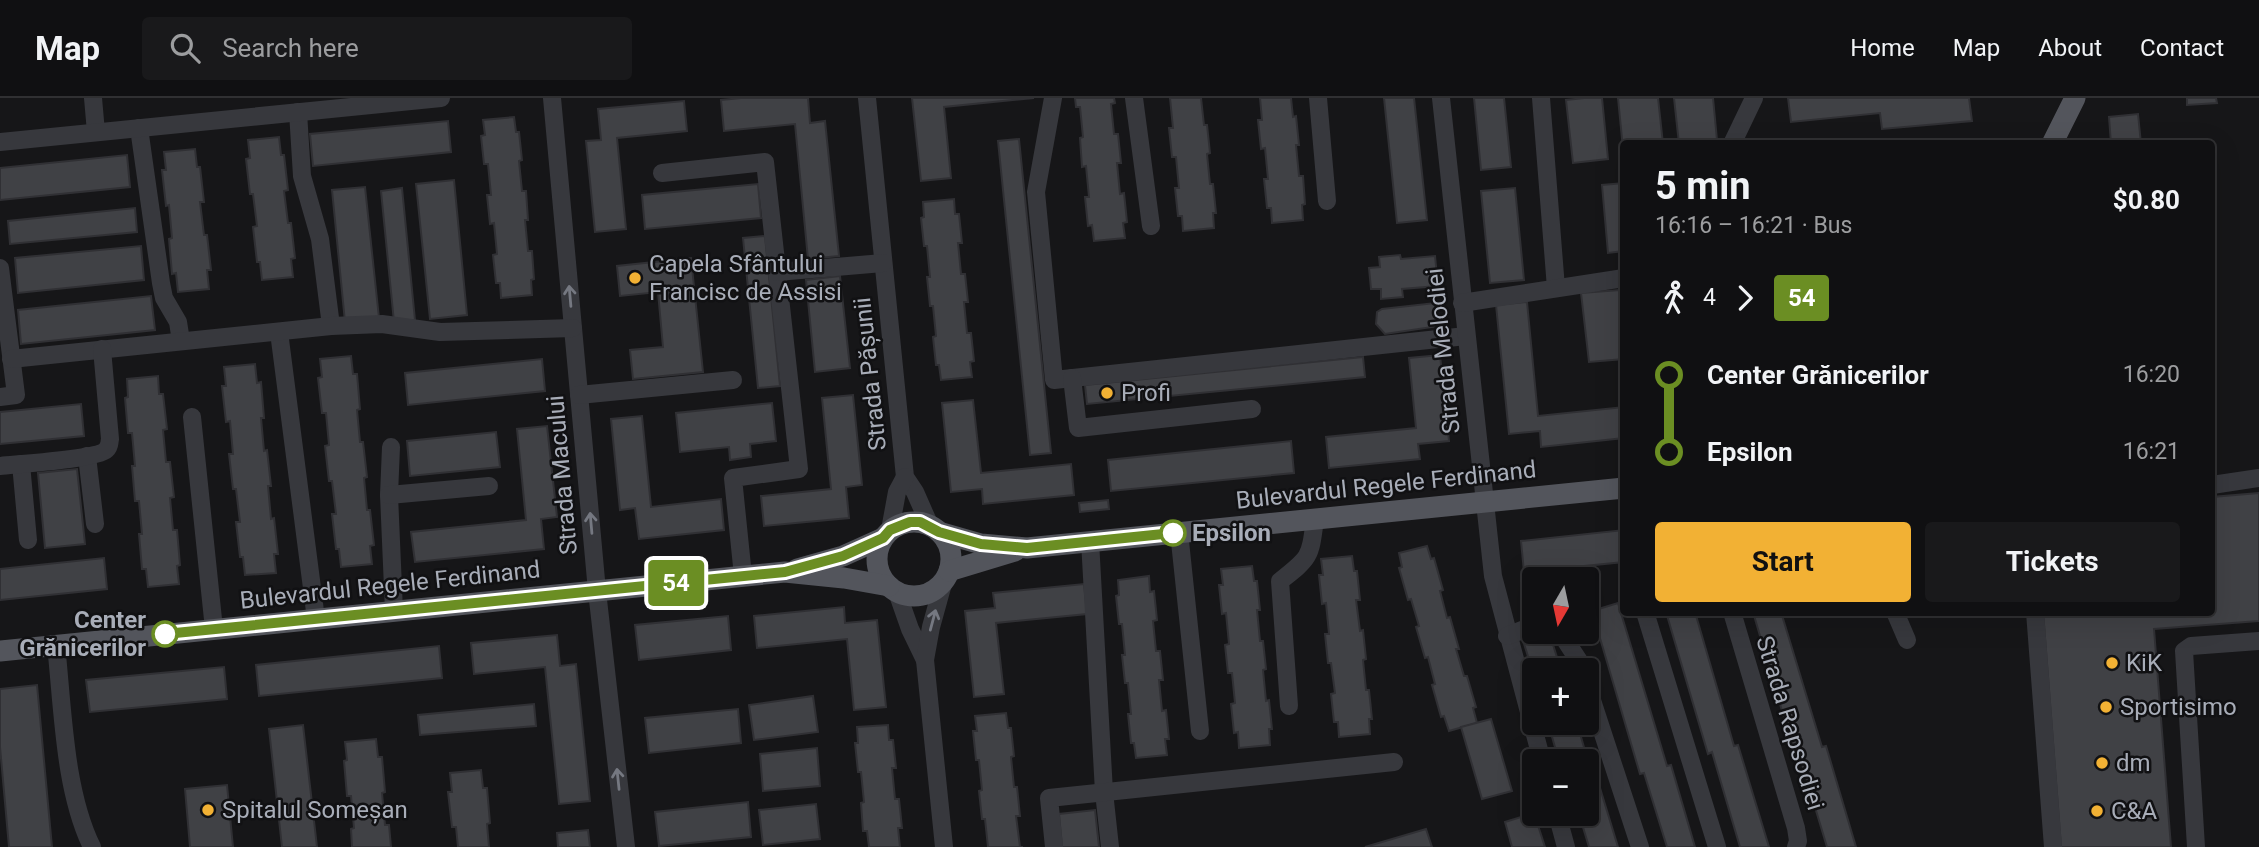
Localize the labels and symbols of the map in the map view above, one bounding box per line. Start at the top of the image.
place label: Capela Sfântului Francisc de Assisi [649,250,842,306]
street label: Strada Melodiei [1420,267,1466,435]
marker: Capela Sfântului Francisc de Assisi [627,270,643,286]
one-way arrow [563,286,576,308]
street label: Strada Pășunii [848,296,892,452]
place label: Profi [1121,379,1171,407]
marker: Profi [1099,385,1115,401]
street label: Strada Macului [541,394,583,556]
street label: Bulevardul Regele Ferdinand [1234,455,1538,515]
one-way arrow [584,512,597,535]
place label: Epsilon [1192,519,1271,547]
marker: Epsilon [1160,520,1186,546]
street label: Bulevardul Regele Ferdinand [238,555,542,615]
line badge: 54 [644,560,708,606]
north arrow [1522,567,1600,644]
place label: Center Grănicerilor [19,606,146,662]
one-way arrow [928,609,941,631]
marker: Center Grănicerilor [152,621,178,647]
street label: Strada Rapsodiei [1750,633,1830,813]
place label: KiK [2126,649,2163,677]
marker: KiK [2104,655,2120,671]
place label: Sportisimo [2120,693,2237,721]
marker: Sportisimo [2098,699,2114,715]
place label: dm [2116,749,2151,777]
marker: dm [2094,755,2110,771]
one-way arrow [612,768,625,791]
place label: Spitalul Someșan [222,796,408,824]
place label: C&A [2111,797,2158,825]
marker: Spitalul Someșan [200,802,216,818]
marker: C&A [2089,803,2105,819]

